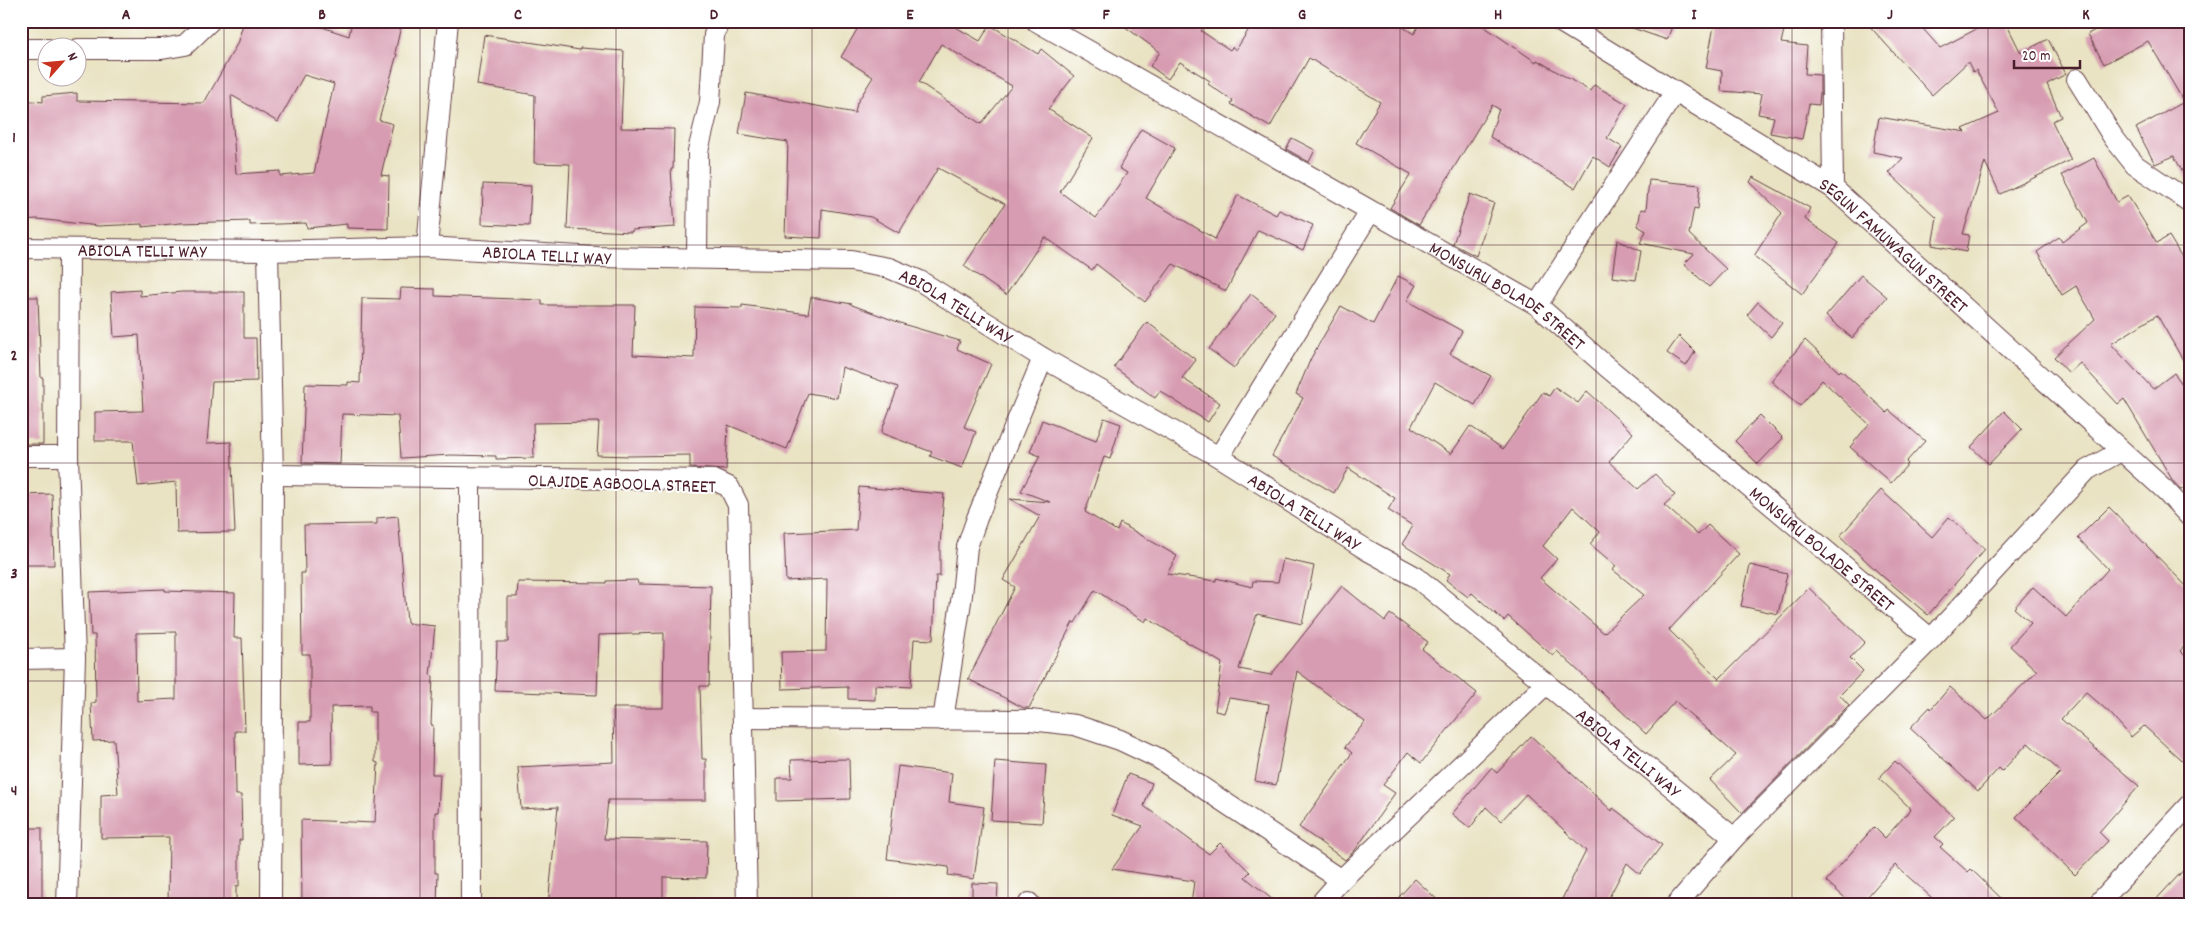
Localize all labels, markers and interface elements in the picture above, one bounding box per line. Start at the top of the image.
text: A [122,4,131,27]
text: B [318,4,326,27]
text: C [514,4,522,27]
text: D [710,4,719,27]
text: E [906,4,914,27]
text: F [1102,4,1110,27]
text: G [1298,4,1306,27]
text: H [1494,4,1502,27]
text: I [1692,4,1698,27]
text: J [1887,4,1893,27]
text: K [2082,4,2090,27]
north arrow [38,38,88,88]
scale bar [2014,38,2081,70]
text: 20 m [2022,46,2050,68]
text: N [61,49,82,65]
text: 1 [12,127,16,150]
street label: SEGUN FAMUWAGUN STREET [1813,173,1973,322]
street label: MONSURU BOLADE STREET [1423,236,1590,359]
street label: ABIOLA TELLI WAY [77,239,208,267]
street label: ABIOLA TELLI WAY [481,240,612,274]
street label: ABIOLA TELLI WAY [894,264,1018,353]
text: 2 [11,345,18,368]
street label: ABIOLA TELLI WAY [1241,468,1366,560]
street label: OLAJIDE AGBOOLA STREET [527,469,717,502]
street label: MONSURU BOLADE STREET [1742,482,1899,620]
text: 3 [10,563,18,586]
street label: ABIOLA TELLI WAY [1568,703,1686,807]
text: 4 [11,780,17,803]

